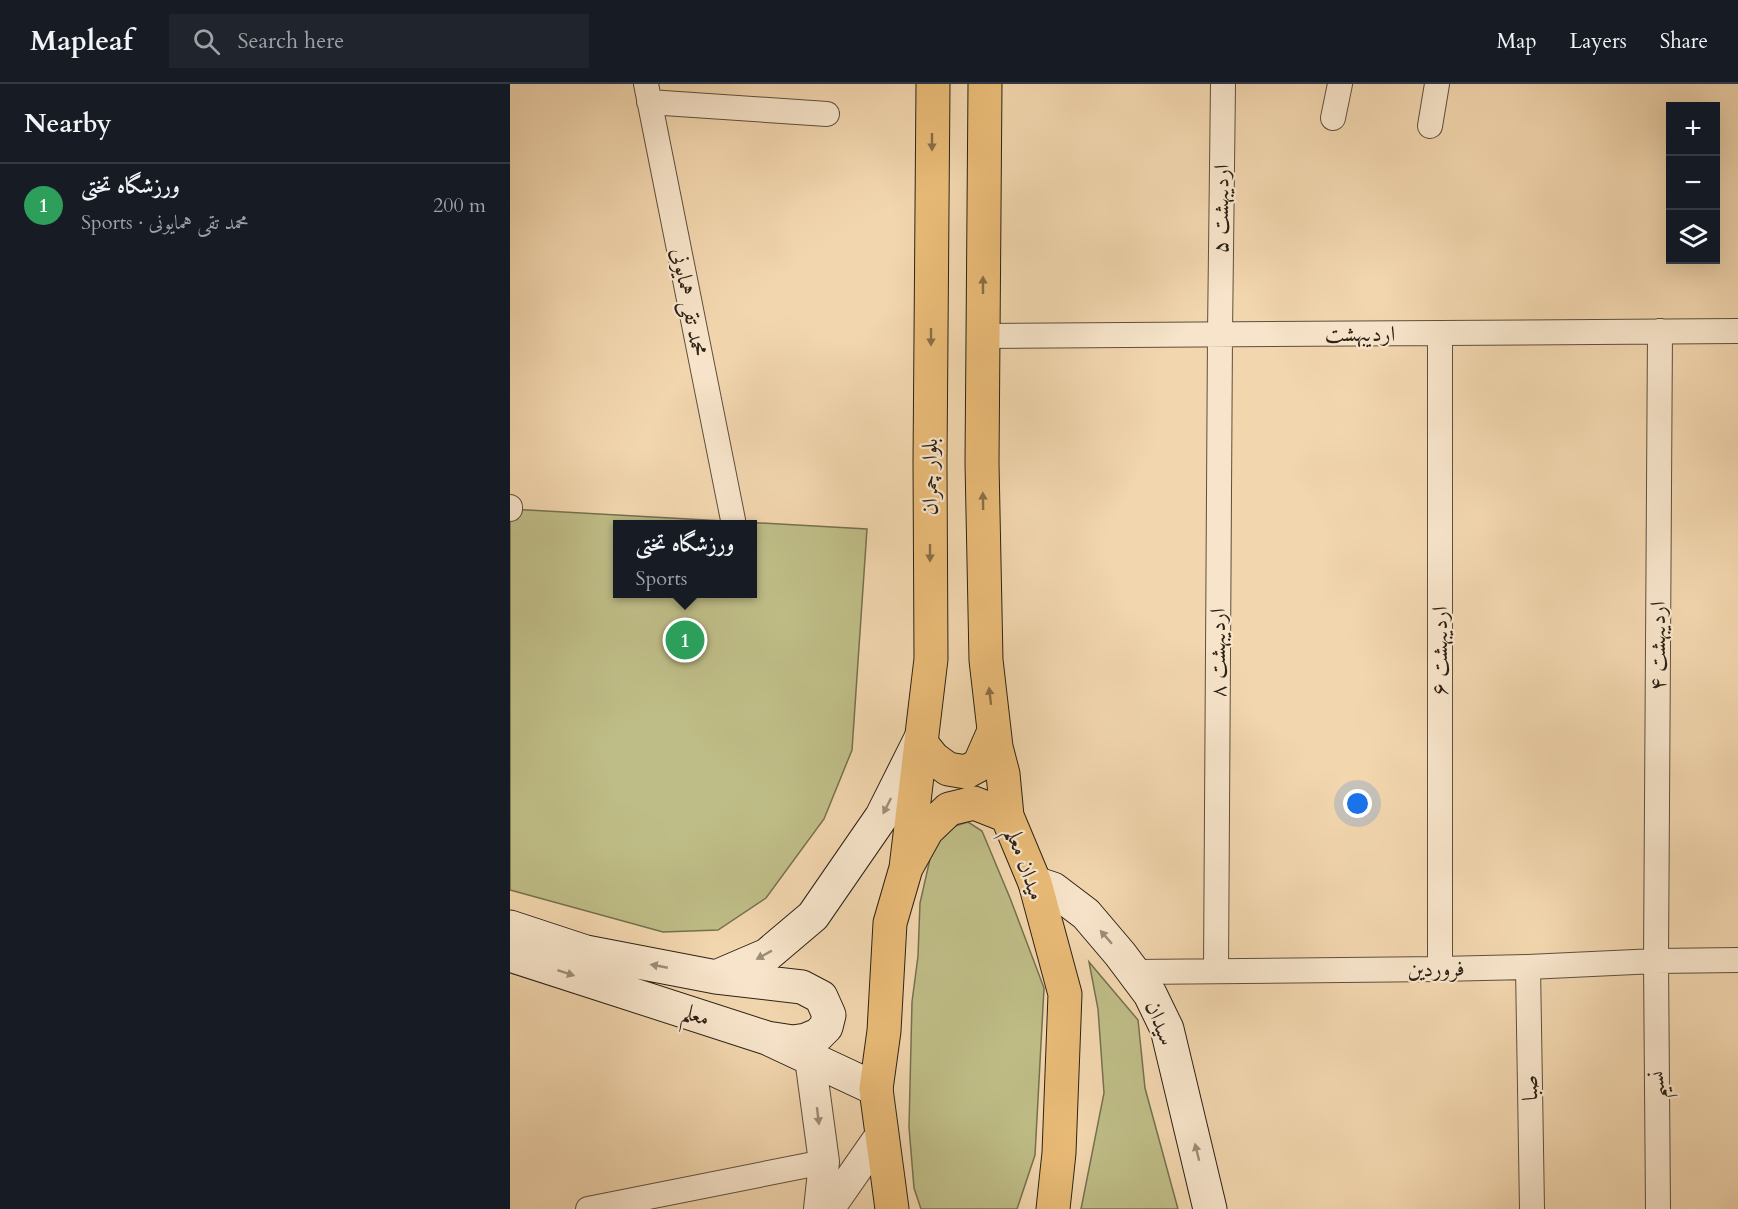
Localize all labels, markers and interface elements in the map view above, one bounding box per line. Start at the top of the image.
search box [169,14,589,68]
text: Mapleaf [30,22,133,60]
icon: search [190,25,223,58]
text: Search here [238,26,344,56]
text: Map [1497,27,1537,56]
text: Layers [1570,27,1627,56]
text: Share [1660,27,1708,56]
map controls [1666,102,1720,264]
button: + [1666,102,1720,156]
text: Nearby [24,106,112,141]
one-way arrow [927,133,937,152]
button: − [1666,156,1720,210]
street label: اردیبهشت ۵ [1205,164,1237,254]
text: ورزشگاه تختی [81,171,180,201]
text: 1 [38,192,49,219]
text: 200 m [433,192,486,219]
text: Sports · محمد تقی همایونی [81,209,249,236]
button: layers [1666,210,1720,264]
street label: محمد تقی همایونی [663,245,714,359]
one-way arrow [978,276,988,295]
street label: اردیبهشت [1325,319,1395,349]
one-way arrow [926,328,936,347]
street label: بلوار چمران [915,438,945,516]
one-way arrow [978,492,988,511]
popup [613,520,757,598]
text: ورزشگاه تختی [636,529,734,559]
one-way arrow [925,544,935,563]
text: Sports [636,565,687,592]
street label: اردیبهشت ۴ [1643,601,1673,691]
street label: اردیبهشت ۶ [1425,606,1455,696]
street label: اردیبهشت ۸ [1203,608,1233,698]
pin: 1 [666,618,705,662]
one-way arrow [985,686,995,705]
your location [1343,789,1372,818]
one-way arrow [882,798,891,815]
street label: میدان معلم [992,824,1052,907]
one-way arrow [1099,930,1113,945]
one-way arrow [755,950,772,960]
street label: فروردین [1407,954,1465,984]
one-way arrow [649,961,668,970]
one-way arrow [557,969,575,978]
street label: سیدان [1138,996,1182,1050]
street label: معلم [676,997,714,1040]
street label: نسیم [1642,1071,1678,1099]
street label: صبا [1515,1075,1545,1101]
one-way arrow [813,1107,822,1126]
one-way arrow [1192,1143,1202,1161]

